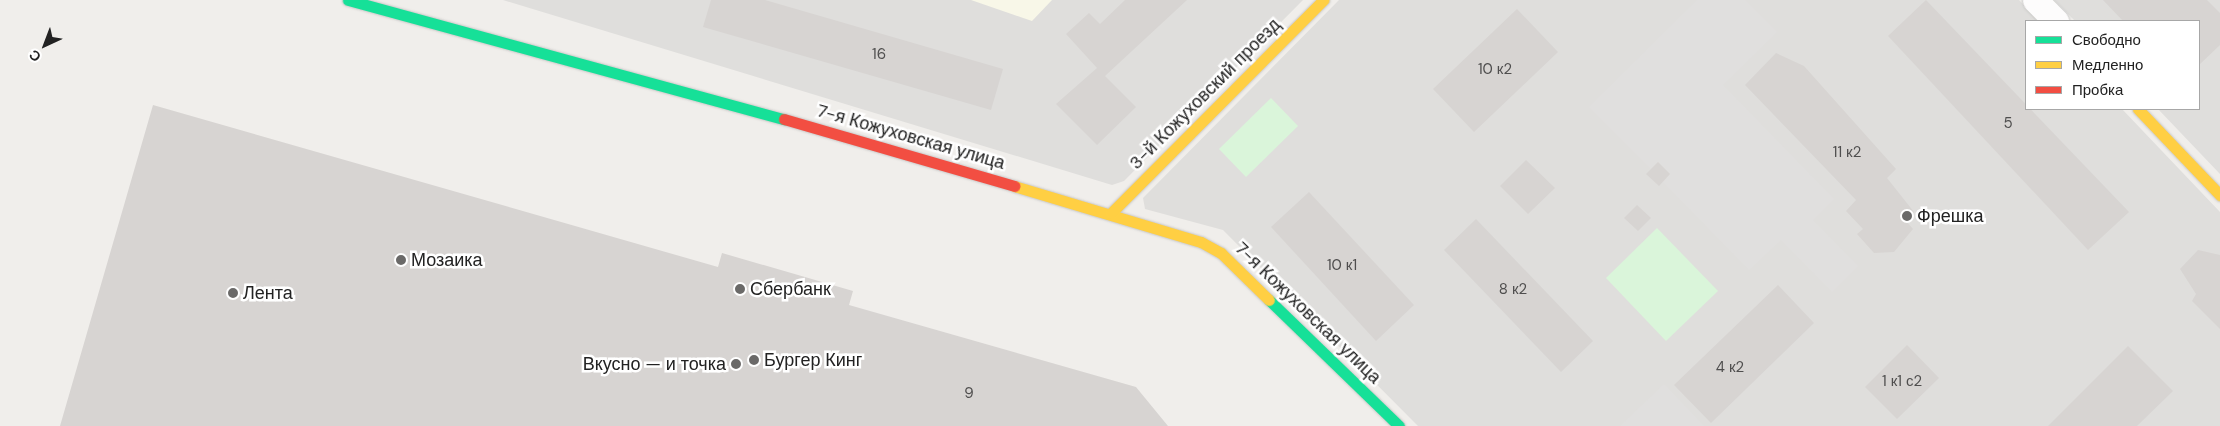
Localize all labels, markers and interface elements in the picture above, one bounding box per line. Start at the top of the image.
street label: 3-й Кожуховский проезд [1125,14,1285,174]
north arrow [20,20,70,70]
legend [2025,20,2200,110]
text: Свободно [2072,30,2141,50]
text: С [25,46,45,66]
house number: 16 [872,46,886,64]
text: Медленно [2072,55,2143,75]
house number: 10 к2 [1478,61,1512,79]
text: Пробка [2072,80,2123,100]
street label: 7-я Кожуховская улица [815,100,1007,174]
house number: 5 [2003,115,2013,133]
house number: 11 к2 [1833,144,1861,162]
place label: Фрешка [1917,205,1983,227]
marker: Фрешка [1901,210,1913,222]
street label: 7-я Кожуховская улица [1231,238,1385,388]
place label: Мозаика [411,249,483,271]
marker: Мозаика [395,254,407,266]
house number: 10 к1 [1327,257,1357,275]
place label: Сбербанк [750,278,831,300]
house number: 8 к2 [1499,281,1527,299]
place label: Лента [243,282,293,304]
marker: Сбербанк [734,283,746,295]
marker: Лента [227,287,239,299]
place label: Бургер Кинг [764,349,862,371]
place label: Вкусно — и точка [583,353,726,375]
marker: Бургер Кинг [748,354,760,366]
marker: Вкусно — и точка [730,358,742,370]
house number: 4 к2 [1716,359,1744,377]
house number: 1 к1 с2 [1882,373,1922,391]
house number: 9 [964,385,974,403]

